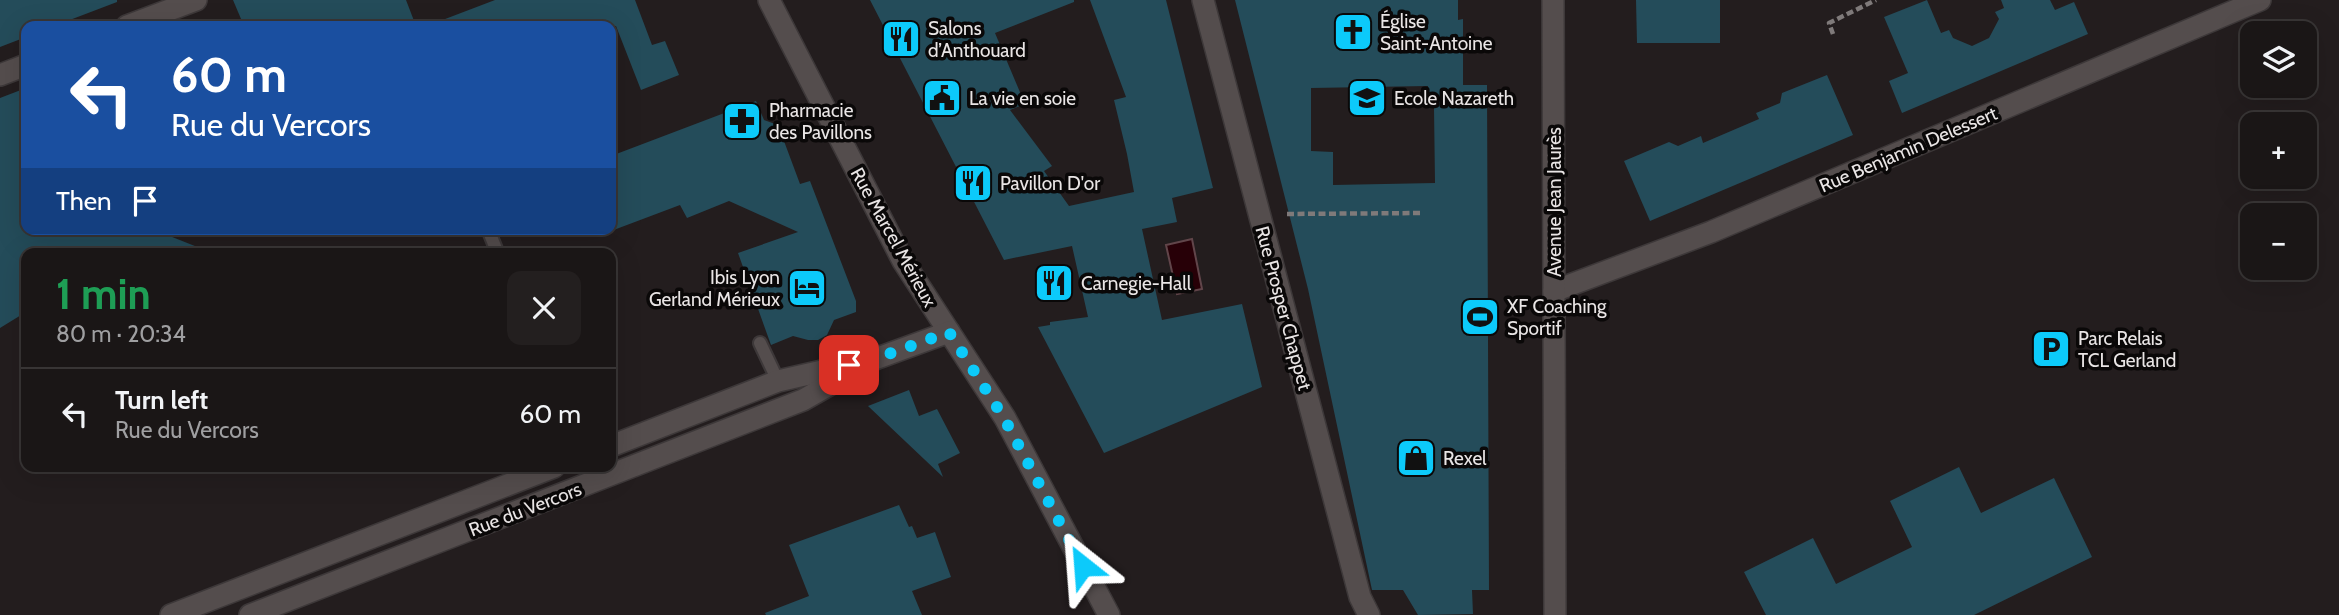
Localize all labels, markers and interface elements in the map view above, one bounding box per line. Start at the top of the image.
place label: Église Saint-Antoine [1380,9,1493,55]
church icon: Église Saint-Antoine [1332,11,1374,53]
place label: Salons d’Anthouard [928,17,1026,62]
restaurant icon: Salons d’Anthouard [880,18,922,60]
map controls [2240,21,2317,280]
button: layers [2240,21,2317,98]
text: 60 m [171,45,287,104]
icon: left [56,49,147,140]
public building icon: La vie en soie [921,77,963,119]
school or university icon: Ecole Nazareth [1346,77,1388,119]
place label: La vie en soie [969,87,1076,110]
place label: Ecole Nazareth [1394,87,1514,110]
place label: Pharmacie des Pavillons [769,99,872,144]
pharmacy icon: Pharmacie des Pavillons [721,100,763,142]
street label: Rue Benjamin Delessert [1816,101,2001,197]
text: Rue du Vercors [171,105,371,144]
button: + [2240,112,2317,189]
street label: Avenue Jean Jaurès [1543,127,1566,277]
restaurant icon: Pavillon D'or [952,162,994,204]
street label: Rue Marcel Mérieux [846,163,941,311]
place label: Pavillon D'or [1000,172,1100,195]
icon: arrive [126,182,164,220]
text: Then [56,185,112,217]
button: − [2240,203,2317,280]
street label: Rue Prosper Chappet [1251,224,1317,393]
restaurant icon: Carnegie-Hall [1033,262,1075,304]
place label: Ibis Lyon Gerland Mérieux [649,266,780,311]
hotel icon: Ibis Lyon Gerland Mérieux [786,267,828,309]
text: 1 min [56,268,151,320]
button: close [507,271,581,345]
place label: Carnegie-Hall [1081,272,1192,295]
place label: XF Coaching Sportif [1507,295,1607,340]
sports icon: XF Coaching Sportif [1459,296,1501,338]
text: 80 m · 20:34 [56,320,186,348]
place label: Parc Relais TCL Gerland [2078,327,2176,372]
parking icon: Parc Relais TCL Gerland [2030,328,2072,370]
pin [819,335,879,395]
icon: arrive [830,346,868,384]
text: Turn left [115,384,208,416]
icon: left [56,395,94,433]
text: 60 m [519,398,581,430]
text: Rue du Vercors [115,416,259,444]
shop icon: Rexel [1395,437,1437,479]
place label: Rexel [1443,447,1487,470]
street label: Rue du Vercors [466,477,585,541]
position arrow [1046,529,1120,603]

